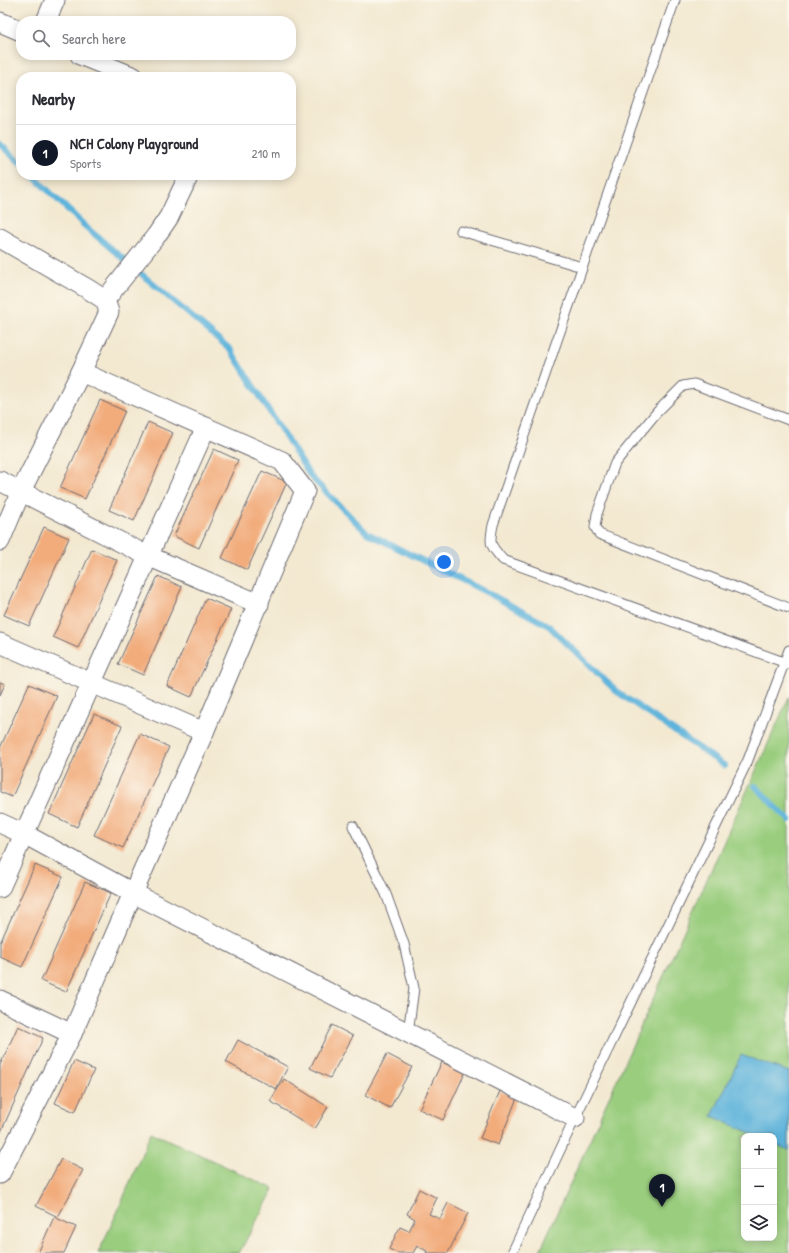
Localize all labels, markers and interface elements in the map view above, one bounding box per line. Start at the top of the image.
search box [16,16,296,60]
icon: search [30,27,52,49]
text: Search here [62,28,126,49]
text: Nearby [32,87,75,110]
text: NCH Colony Playground [70,133,198,154]
text: 1 [43,144,47,162]
text: 210 m [252,144,280,162]
text: Sports [70,154,101,172]
your location [434,552,454,572]
map controls [741,1133,777,1241]
button: + [741,1133,777,1169]
button: − [741,1169,777,1205]
pin: 1 [649,1174,675,1207]
button: layers [741,1205,777,1241]

